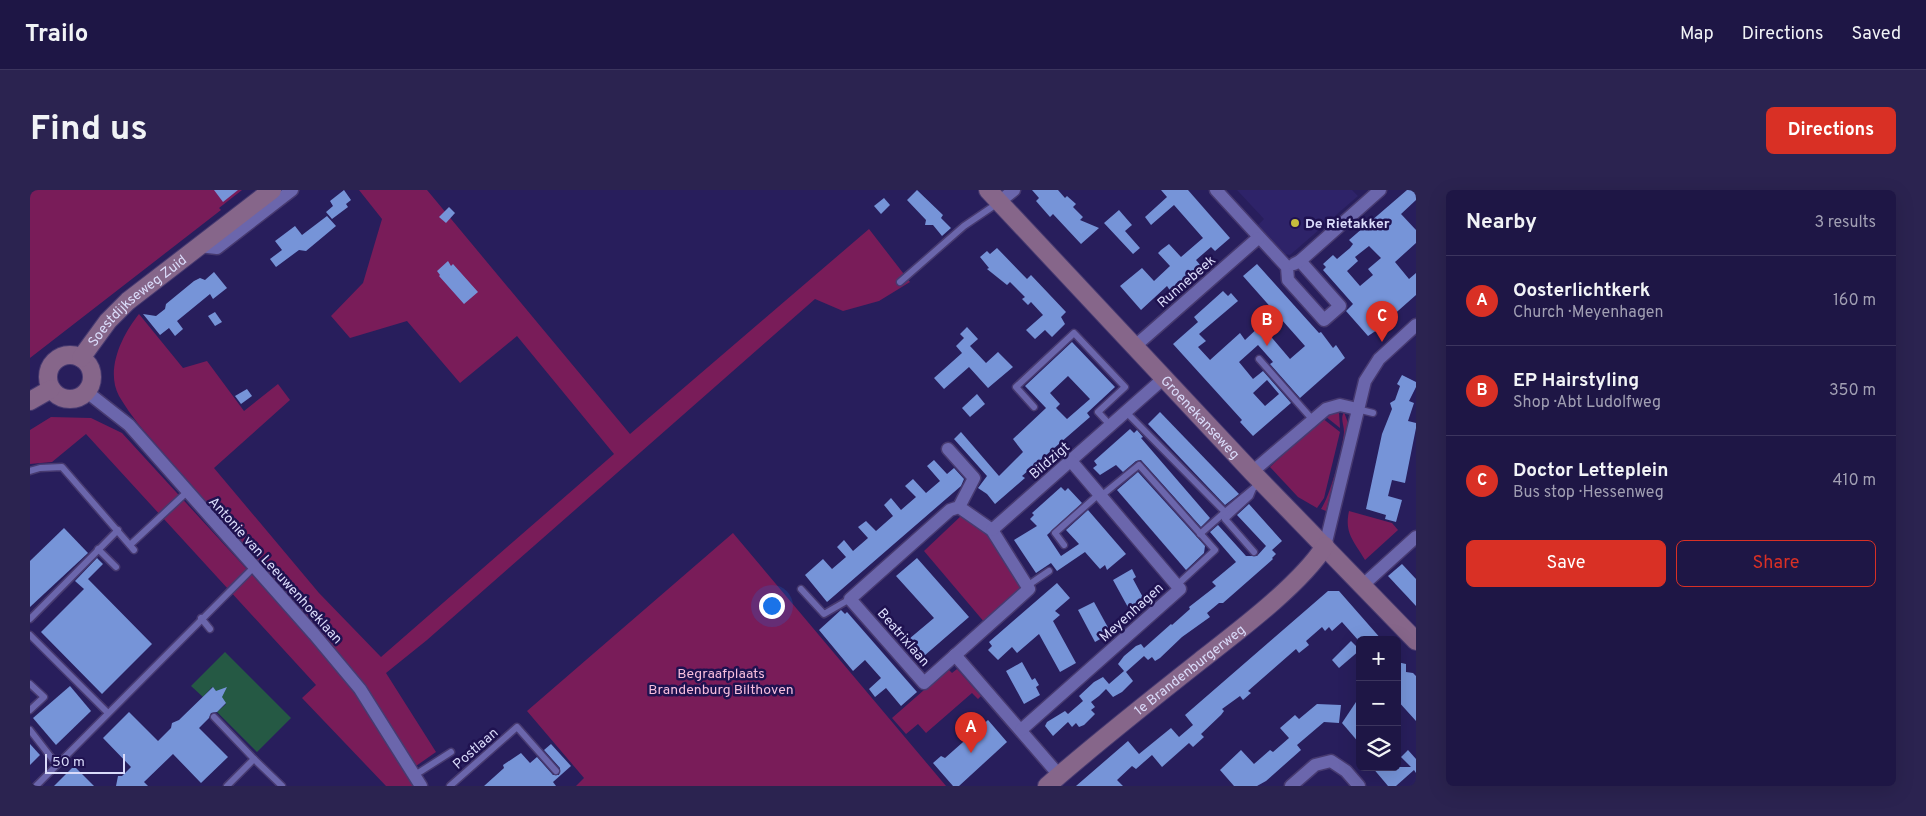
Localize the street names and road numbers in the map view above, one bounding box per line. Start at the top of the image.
street label: Soestdijkseweg Zuid [85,252,191,350]
street label: Runnebeek [1154,252,1220,312]
street label: Groenekanseweg [1156,373,1243,463]
street label: Bildzigt [1026,439,1074,483]
street label: Antonie van Leeuwenhoeklaan [204,494,345,648]
street label: Meyenhagen [1096,580,1168,646]
street label: Beatrixlaan [873,605,933,670]
street label: 1e Brandenburgerweg [1131,622,1249,720]
street label: Postlaan [450,725,502,773]

